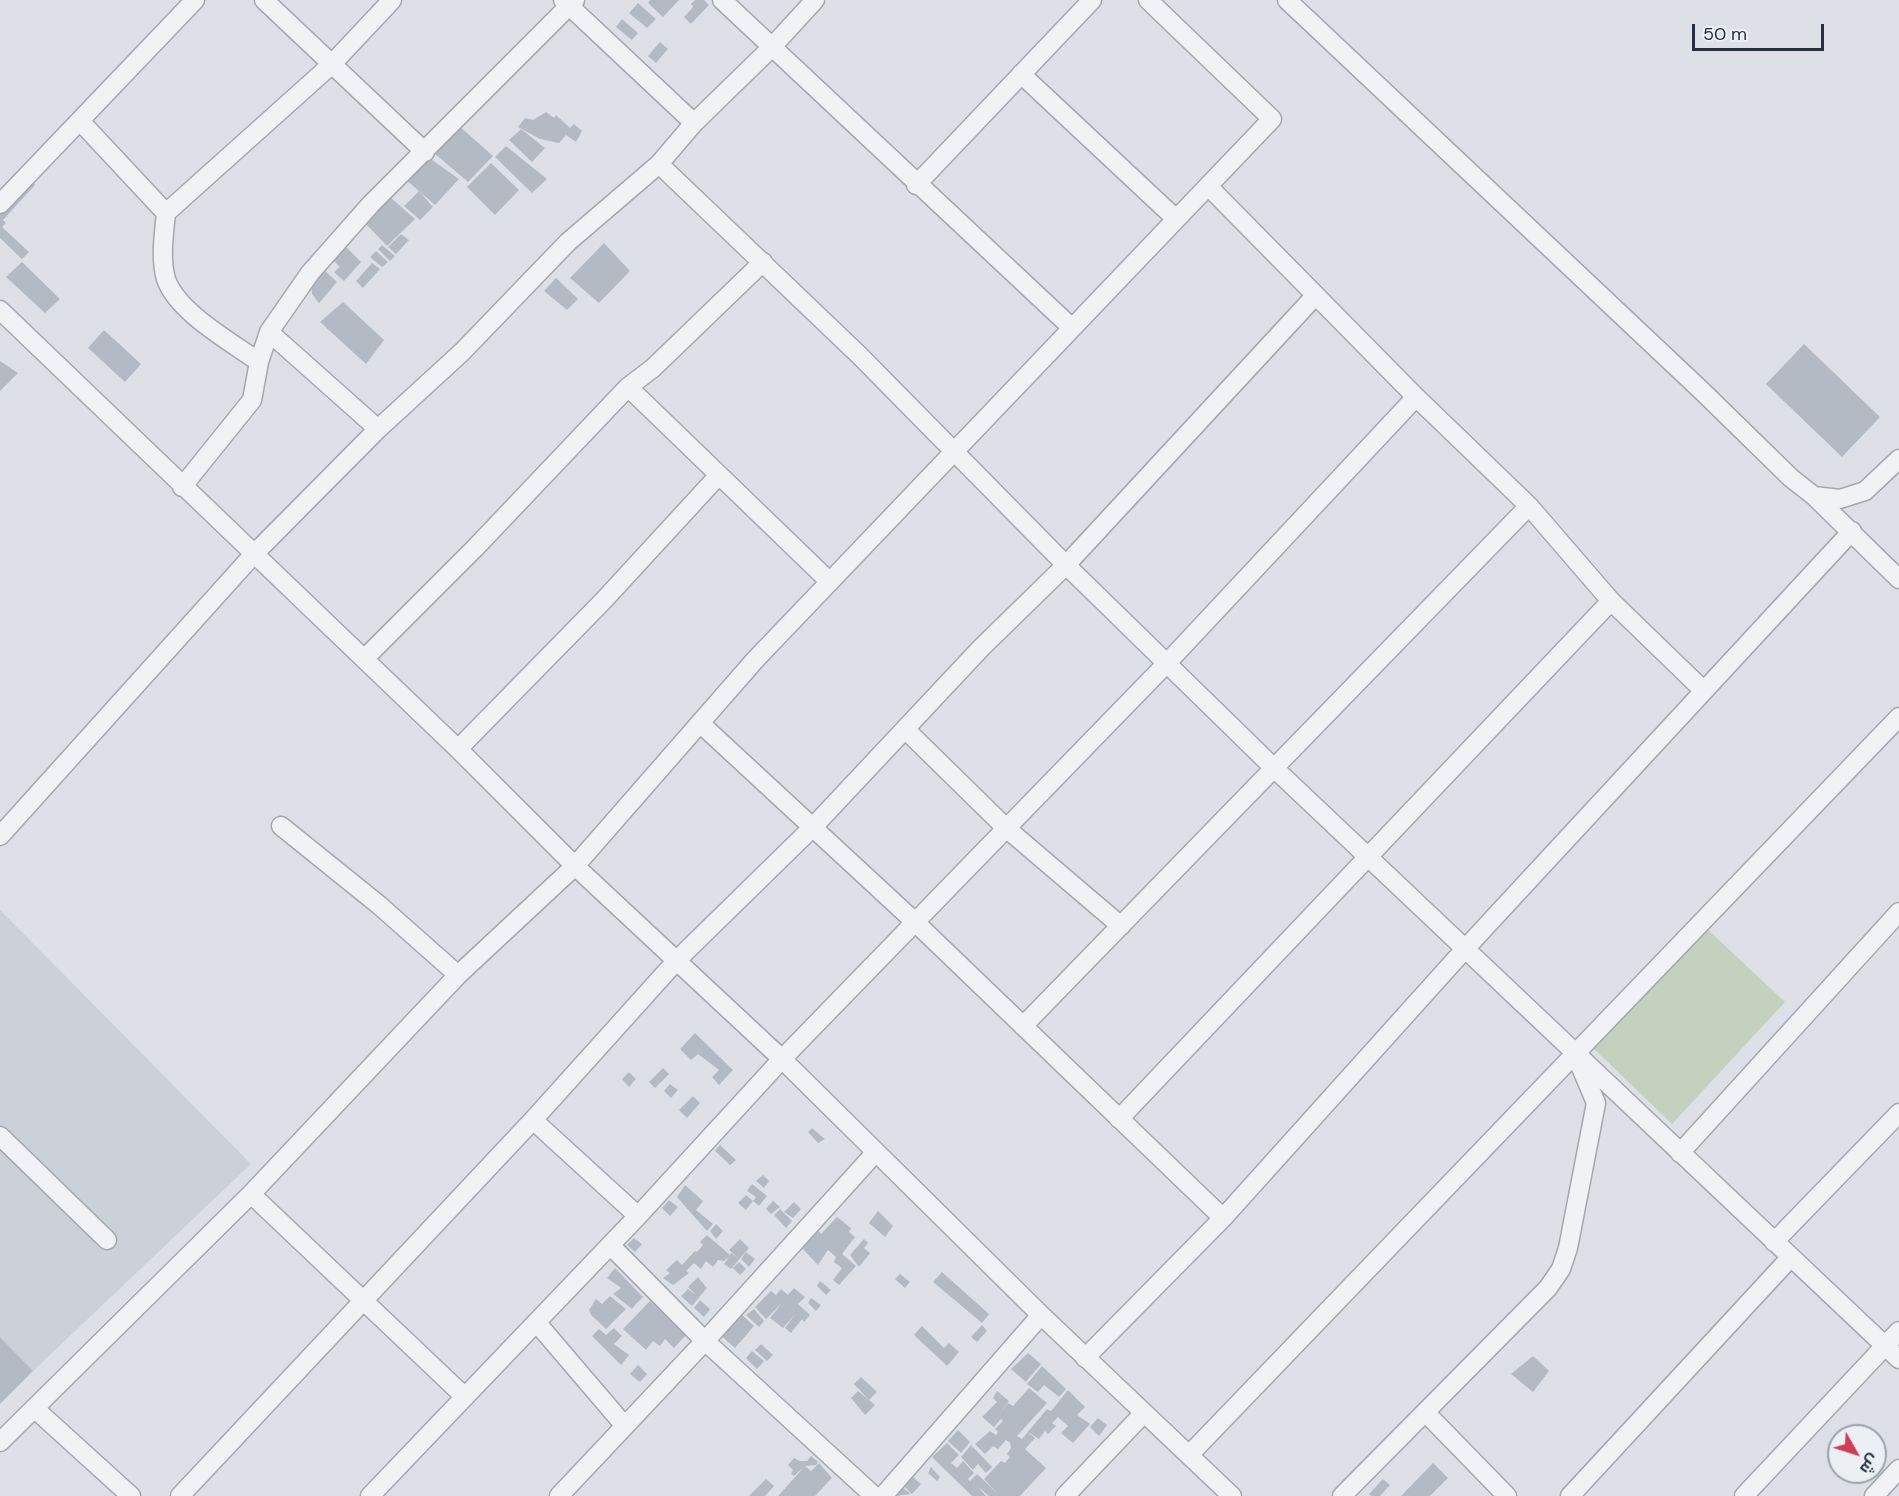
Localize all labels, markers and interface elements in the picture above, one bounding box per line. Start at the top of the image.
scale bar [1695,12,1827,50]
text: 50 m [1703,22,1747,46]
north arrow [1827,1424,1887,1484]
text: ش [1855,1450,1884,1479]

